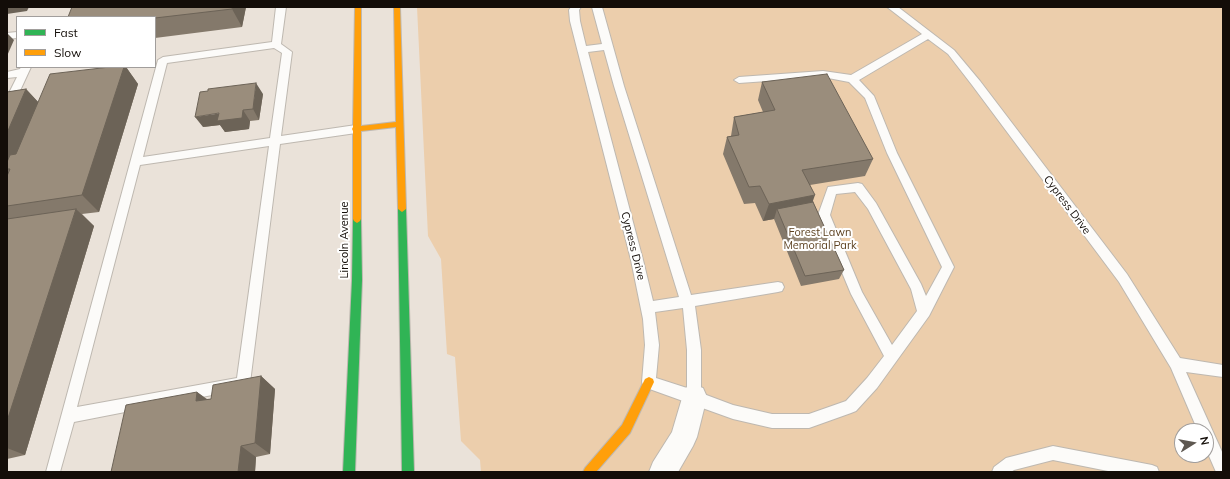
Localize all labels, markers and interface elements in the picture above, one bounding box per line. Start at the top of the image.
legend [16,16,156,68]
text: Fast [54,25,78,40]
text: Slow [54,45,82,60]
street label: Cypress Drive [1041,173,1093,237]
street label: Lincoln Avenue [338,202,352,278]
street label: Cypress Drive [618,210,648,282]
park label: Forest Lawn Memorial Park [783,226,857,252]
north arrow [1174,423,1214,463]
text: N [1197,435,1212,446]

